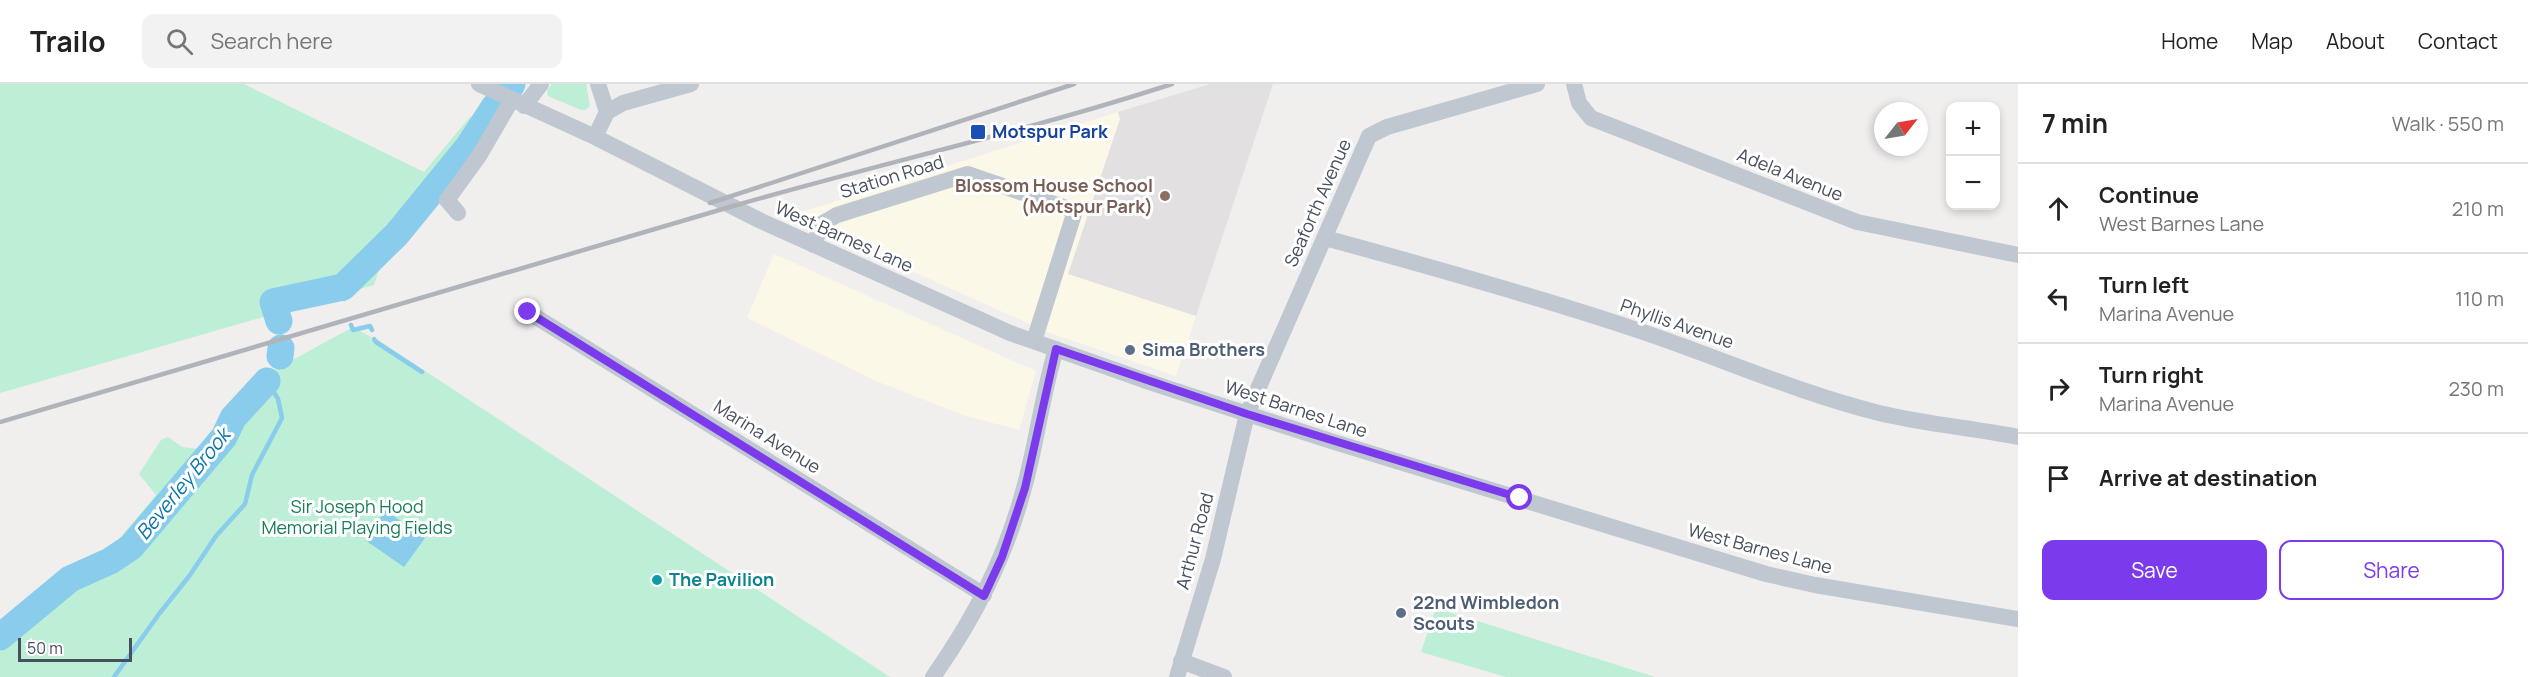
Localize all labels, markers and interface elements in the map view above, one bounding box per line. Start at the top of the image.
search box [142,14,562,68]
text: Trailo [30,22,106,60]
icon: search [163,25,196,58]
text: Search here [211,26,333,56]
text: Home [2161,27,2218,55]
text: Map [2251,27,2293,55]
text: About [2326,27,2385,55]
text: Contact [2418,27,2498,55]
north arrow [1874,102,1928,156]
map controls [1946,102,2000,210]
button: + [1946,102,2000,156]
text: 7 min [2042,105,2108,141]
text: Walk · 550 m [2392,110,2504,137]
place label: Motspur Park [992,119,1109,143]
marker: Motspur Park [969,123,987,141]
street label: Seaforth Avenue [1278,135,1356,270]
street label: Adela Avenue [1734,142,1847,206]
street label: Station Road [837,149,947,203]
button: − [1946,156,2000,210]
place label: Blossom House School (Motspur Park) [955,173,1153,218]
text: Continue [2099,180,2199,210]
marker: Blossom House School (Motspur Park) [1158,189,1172,203]
icon: ahead [2042,192,2075,225]
street label: West Barnes Lane [772,195,917,277]
text: 210 m [2452,195,2504,222]
text: West Barnes Lane [2099,210,2264,237]
text: Turn left [2099,270,2189,300]
icon: left [2042,282,2075,315]
text: 110 m [2455,285,2504,312]
street label: Phyllis Avenue [1617,292,1737,354]
route end [514,298,540,324]
text: Marina Avenue [2099,300,2234,327]
place label: Sima Brothers [1142,337,1265,361]
marker: Sima Brothers [1123,343,1137,357]
text: Turn right [2099,360,2204,390]
icon: right [2042,372,2075,405]
street label: West Barnes Lane [1222,374,1371,442]
text: 230 m [2448,375,2504,402]
text: Marina Avenue [2099,390,2234,417]
street label: Marina Avenue [710,394,826,479]
water label: Beverley Brook [129,420,238,545]
icon: arrive [2042,462,2075,495]
text: Arrive at destination [2099,463,2317,493]
route start [1506,484,1532,510]
street label: Arthur Road [1170,490,1218,592]
park label: Sir Joseph Hood Memorial Playing Fields [261,494,453,539]
street label: West Barnes Lane [1685,517,1835,579]
button: Save [2042,540,2267,600]
button: Share [2279,540,2504,600]
place label: The Pavilion [669,567,774,591]
marker: The Pavilion [650,573,664,587]
place label: 22nd Wimbledon Scouts [1413,590,1559,635]
marker: 22nd Wimbledon Scouts [1394,606,1408,620]
scale bar [18,635,132,662]
text: 50 m [27,637,63,659]

